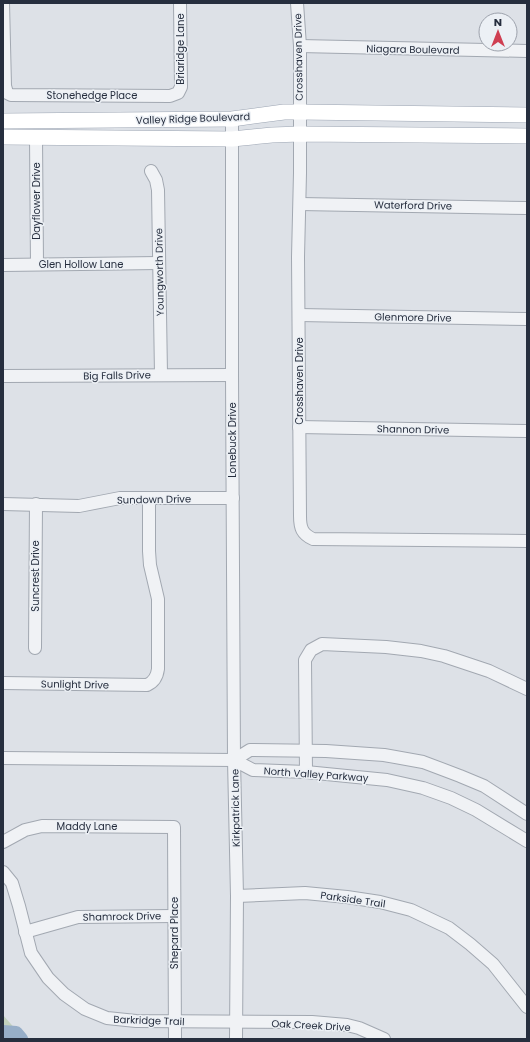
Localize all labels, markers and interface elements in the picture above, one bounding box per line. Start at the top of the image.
north arrow [478,12,518,52]
street label: Briaridge Lane [173,13,188,85]
street label: Crosshaven Drive [290,13,307,101]
text: N [494,14,502,30]
street label: Niagara Boulevard [366,41,460,58]
street label: Stonehedge Place [47,88,137,103]
street label: Valley Ridge Boulevard [136,109,250,128]
street label: Dayflower Drive [29,162,44,240]
street label: Waterford Drive [374,197,452,214]
street label: Youngworth Drive [151,228,168,316]
street label: Glen Hollow Lane [39,257,123,272]
street label: Glenmore Drive [374,309,452,326]
street label: Crosshaven Drive [292,337,307,425]
street label: Big Falls Drive [83,367,151,384]
street label: Lonebuck Drive [225,402,240,478]
street label: Shannon Drive [377,421,449,438]
street label: Sundown Drive [117,491,191,508]
street label: Suncrest Drive [28,540,43,612]
street label: Sunlight Drive [41,676,109,693]
street label: North Valley Parkway [263,763,369,786]
street label: Kirkpatrick Lane [227,769,244,847]
street label: Maddy Lane [57,819,117,834]
street label: Parkside Trail [319,888,386,911]
street label: Shepard Place [167,897,182,969]
street label: Shamrock Drive [83,908,161,925]
street label: Barkridge Trail [113,1012,185,1029]
street label: Oak Creek Drive [271,1016,351,1035]

